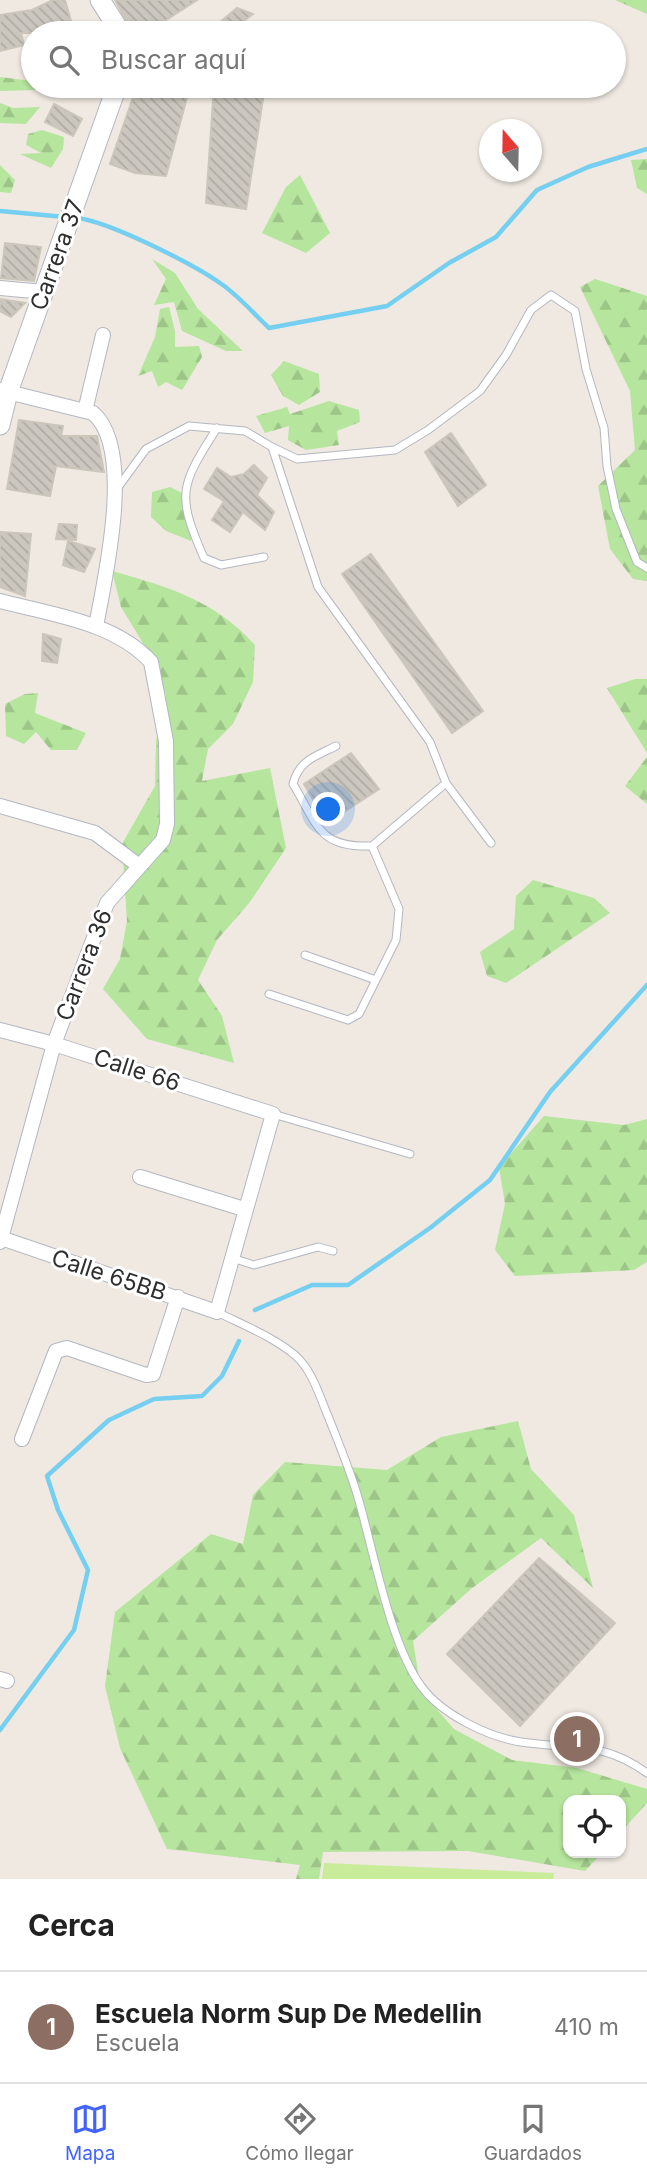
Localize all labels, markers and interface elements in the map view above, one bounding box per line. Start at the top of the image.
search box [21,21,626,98]
icon: search [45,41,83,79]
text: Buscar aquí [101,44,246,75]
north arrow [479,119,542,182]
street label: Carrera 37 [24,196,90,314]
your location [311,792,345,826]
street label: Carrera 36 [50,905,118,1025]
street label: Calle 66 [90,1043,184,1097]
street label: Calle 65BB [48,1243,170,1307]
pin: 1 [554,1713,600,1765]
map controls [563,1795,626,1858]
button: locate [563,1795,626,1858]
text: Cerca [28,1907,115,1943]
text: Escuela Norm Sup De Medellin [95,1998,482,2029]
text: 1 [46,2013,56,2041]
text: 410 m [554,2013,619,2041]
text: Escuela [95,2029,180,2057]
tab: Mapa [65,2100,115,2165]
tab: Cómo llegar [245,2100,354,2165]
tab: Guardados [484,2100,582,2165]

